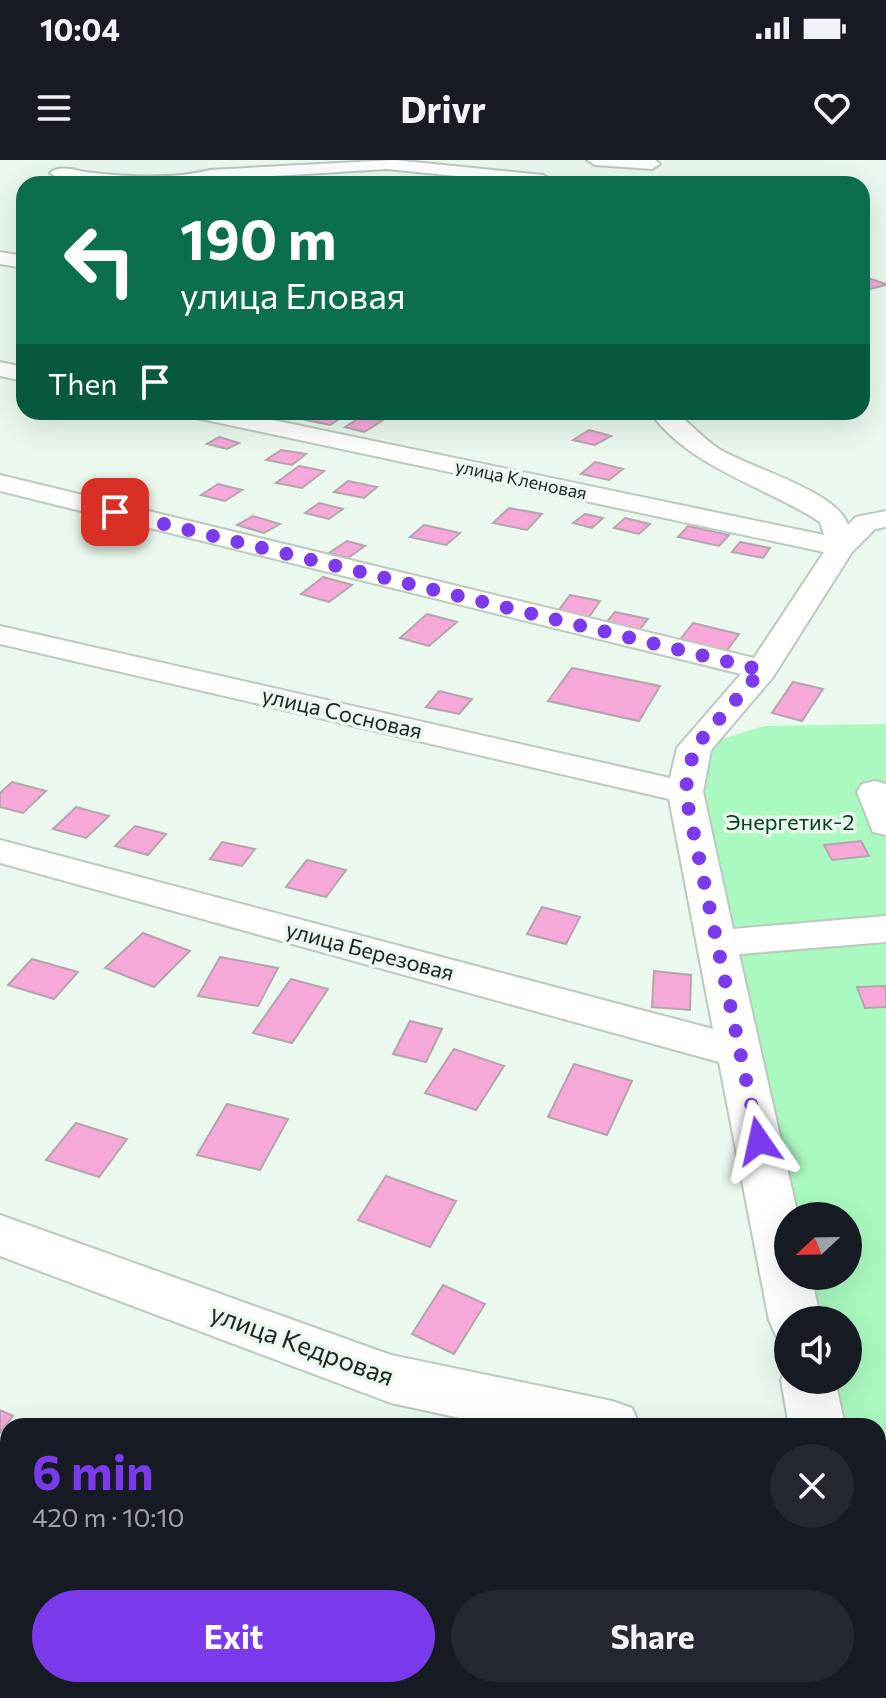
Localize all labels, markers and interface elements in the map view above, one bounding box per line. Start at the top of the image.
text: 10:04 [40,10,120,47]
icon: menu [32,86,76,130]
text: Drivr [400,86,486,130]
icon: heart [810,86,854,130]
text: 190 m [180,203,337,272]
icon: left [48,208,152,312]
text: улица Еловая [180,272,406,316]
icon: arrive [133,360,177,404]
text: Then [48,364,117,401]
street label: улица Кленовая [453,454,589,504]
pin [81,478,149,546]
icon: arrive [93,490,137,534]
street label: улица Сосновая [259,681,425,744]
park label: Энергетик-2 [726,808,855,835]
street label: улица Березовая [283,915,457,986]
position arrow [717,1099,801,1183]
north arrow [774,1202,862,1290]
map controls [774,1202,862,1394]
street label: улица Кедровая [206,1296,399,1391]
button: sound [774,1306,862,1394]
text: 6 min [32,1441,154,1500]
button: close [770,1444,854,1528]
text: 420 m · 10:10 [32,1501,185,1532]
button: Exit [32,1590,435,1682]
button: Share [451,1590,854,1682]

